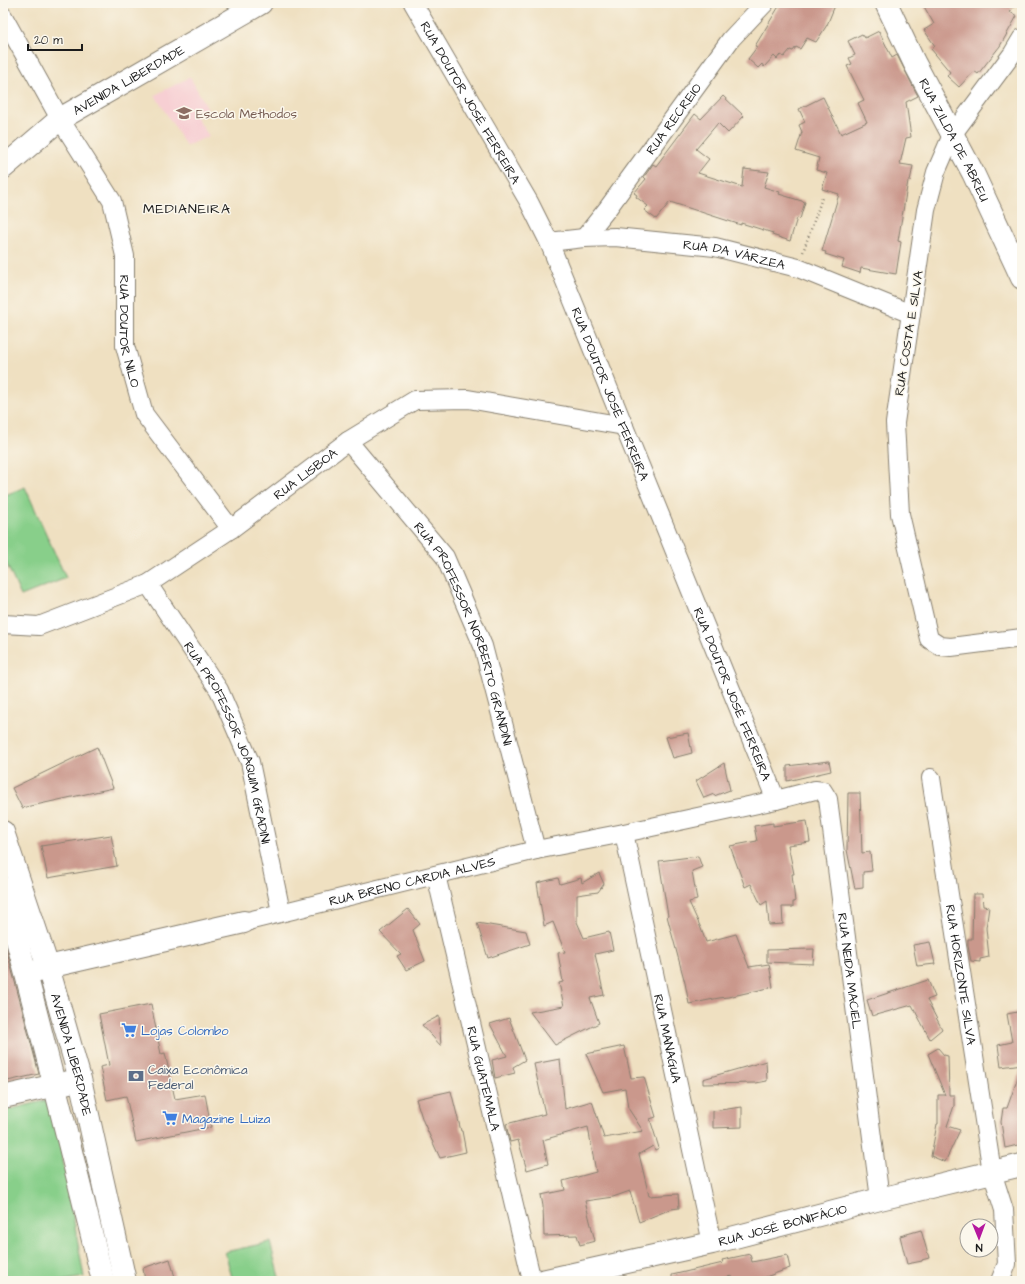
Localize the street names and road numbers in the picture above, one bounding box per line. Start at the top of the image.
street label: RUA DOUTOR JOSÉ FERREIRA [416,18,525,188]
street label: AVENIDA LIBERDADE [70,41,188,120]
street label: RUA ZILDA DE ABREU [914,75,993,205]
street label: RUA RECREIO [642,80,706,158]
street label: RUA DA VÁRZEA [682,236,788,275]
street label: RUA COSTA E SILVA [890,269,928,397]
street label: RUA DOUTOR NILO [115,275,144,390]
street label: RUA DOUTOR JOSÉ FERREIRA [567,305,653,484]
street label: RUA LISBOA [270,444,342,504]
street label: RUA PROFESSOR NORBERTO GRANDINI [409,518,517,748]
street label: RUA DOUTOR JOSÉ FERREIRA [689,605,775,784]
street label: RUA PROFESSOR JOAQUIM GRADINI [179,638,275,846]
street label: RUA BRENO CARDIA ALVES [327,852,497,911]
street label: RUA HORIZONTE SILVA [941,903,980,1047]
street label: RUA NEIDA MACIEL [833,912,866,1030]
street label: AVENIDA LIBERDADE [46,991,96,1118]
street label: RUA MANAGUA [649,992,686,1085]
street label: RUA GUATEMALA [462,1024,504,1133]
street label: RUA JOSÉ BONIFÁCIO [716,1200,849,1251]

